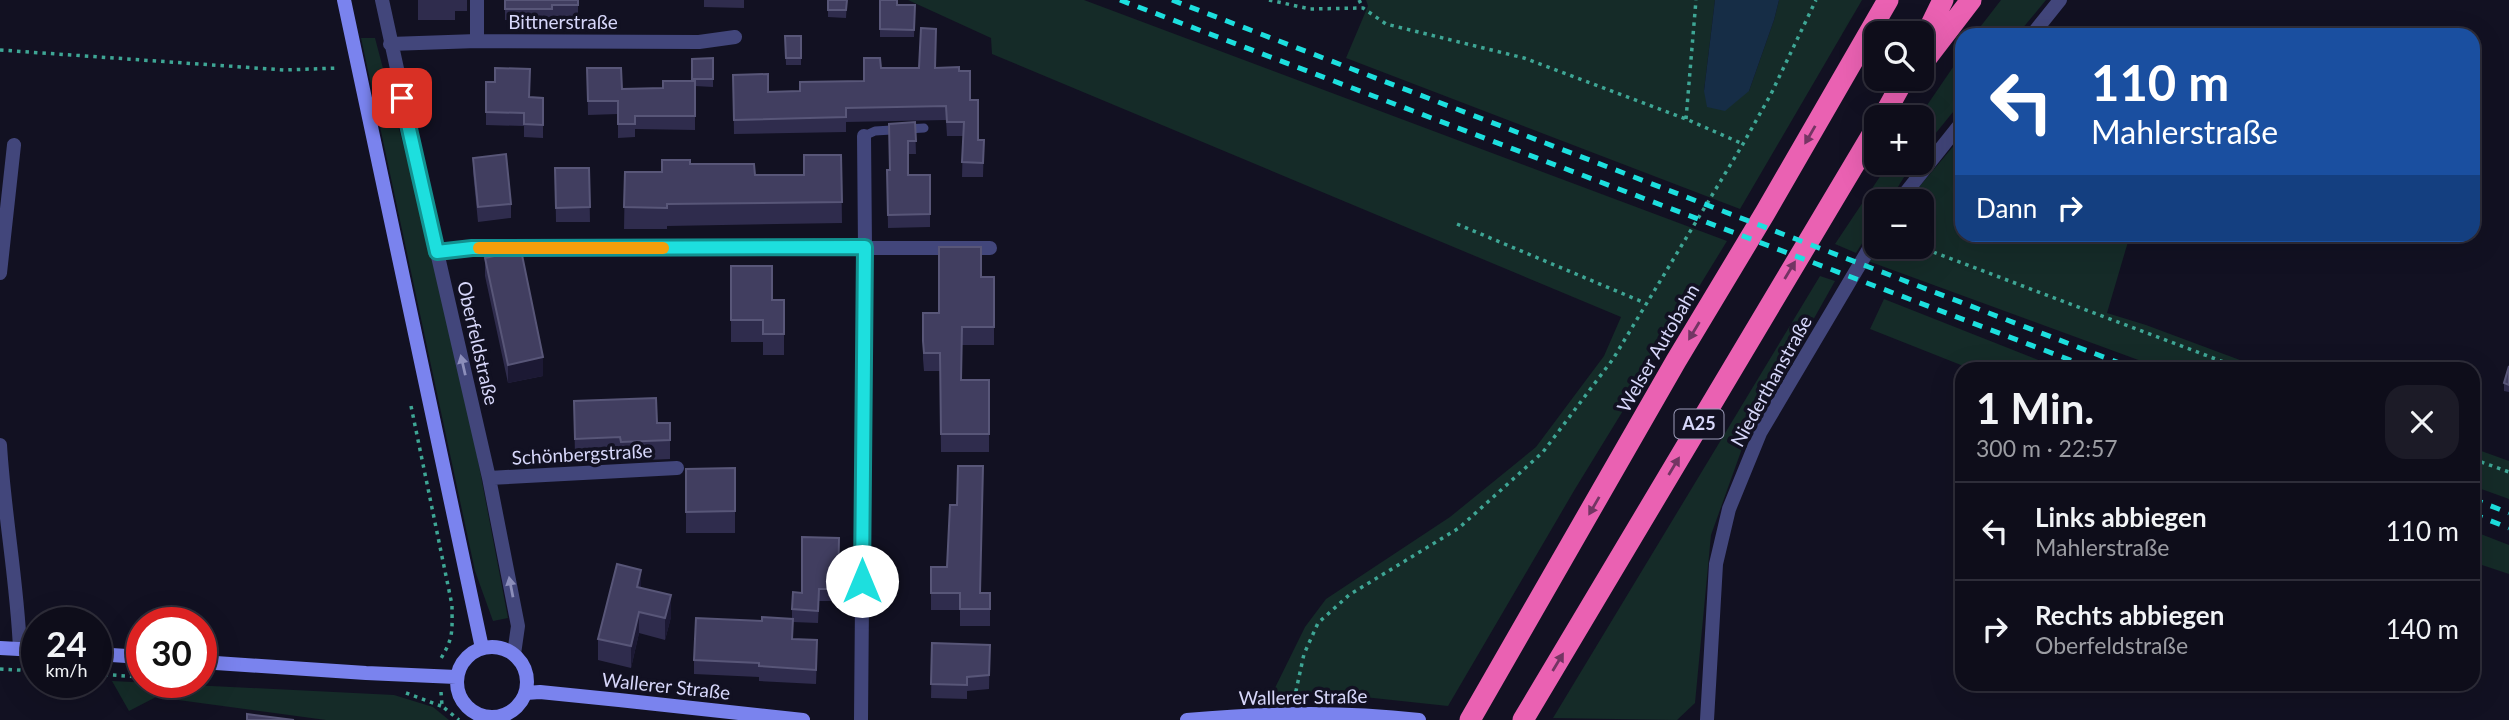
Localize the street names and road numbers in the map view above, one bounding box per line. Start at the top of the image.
street label: Bittnerstraße [508,10,618,33]
street label: Oberfeldstraße [453,279,504,407]
street label: Welser Autobahn [1612,280,1704,416]
street label: Niederthanstraße [1725,311,1816,450]
road number: A25 [1674,410,1724,438]
street label: Schönbergstraße [511,438,653,469]
street label: Wallerer Straße [601,667,731,704]
street label: Wallerer Straße [1238,684,1368,709]

